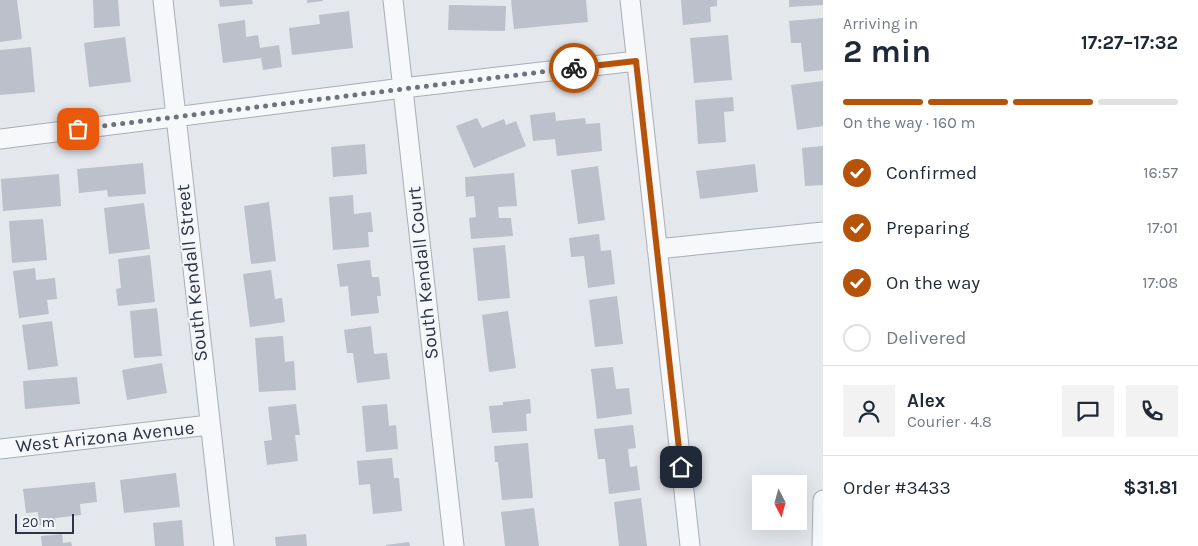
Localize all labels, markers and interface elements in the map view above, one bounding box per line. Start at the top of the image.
text: Arriving in [843,14,918,33]
text: 17:27–17:32 [1081,32,1178,54]
text: 2 min [843,33,931,70]
courier [549,43,599,93]
icon: bike [560,54,588,82]
pin [57,108,99,150]
text: On the way · 160 m [843,113,976,132]
icon: bag [64,115,92,143]
icon: check [843,159,871,187]
text: Confirmed [886,162,977,184]
text: 16:57 [1143,163,1178,182]
street label: South Kendall Street [172,183,212,363]
street label: South Kendall Court [403,185,443,361]
icon: check [843,214,871,242]
text: Preparing [886,217,969,239]
text: 17:01 [1147,218,1178,237]
icon: check [843,269,871,297]
text: On the way [886,272,980,294]
text: 17:08 [1142,273,1178,292]
text: Delivered [886,327,966,349]
button: person [843,385,895,437]
button: chat [1062,385,1114,437]
button: phone [1126,385,1178,437]
text: Alex [907,390,945,412]
text: Courier · 4.8 [907,412,992,431]
street label: West Arizona Avenue [15,417,195,457]
pin [660,446,702,488]
icon: home [667,453,695,481]
north arrow [752,475,808,530]
map controls [752,475,807,530]
text: Order #3433 [843,477,951,499]
text: $31.81 [1123,477,1178,499]
scale bar [15,511,74,534]
text: 20 m [22,514,55,531]

